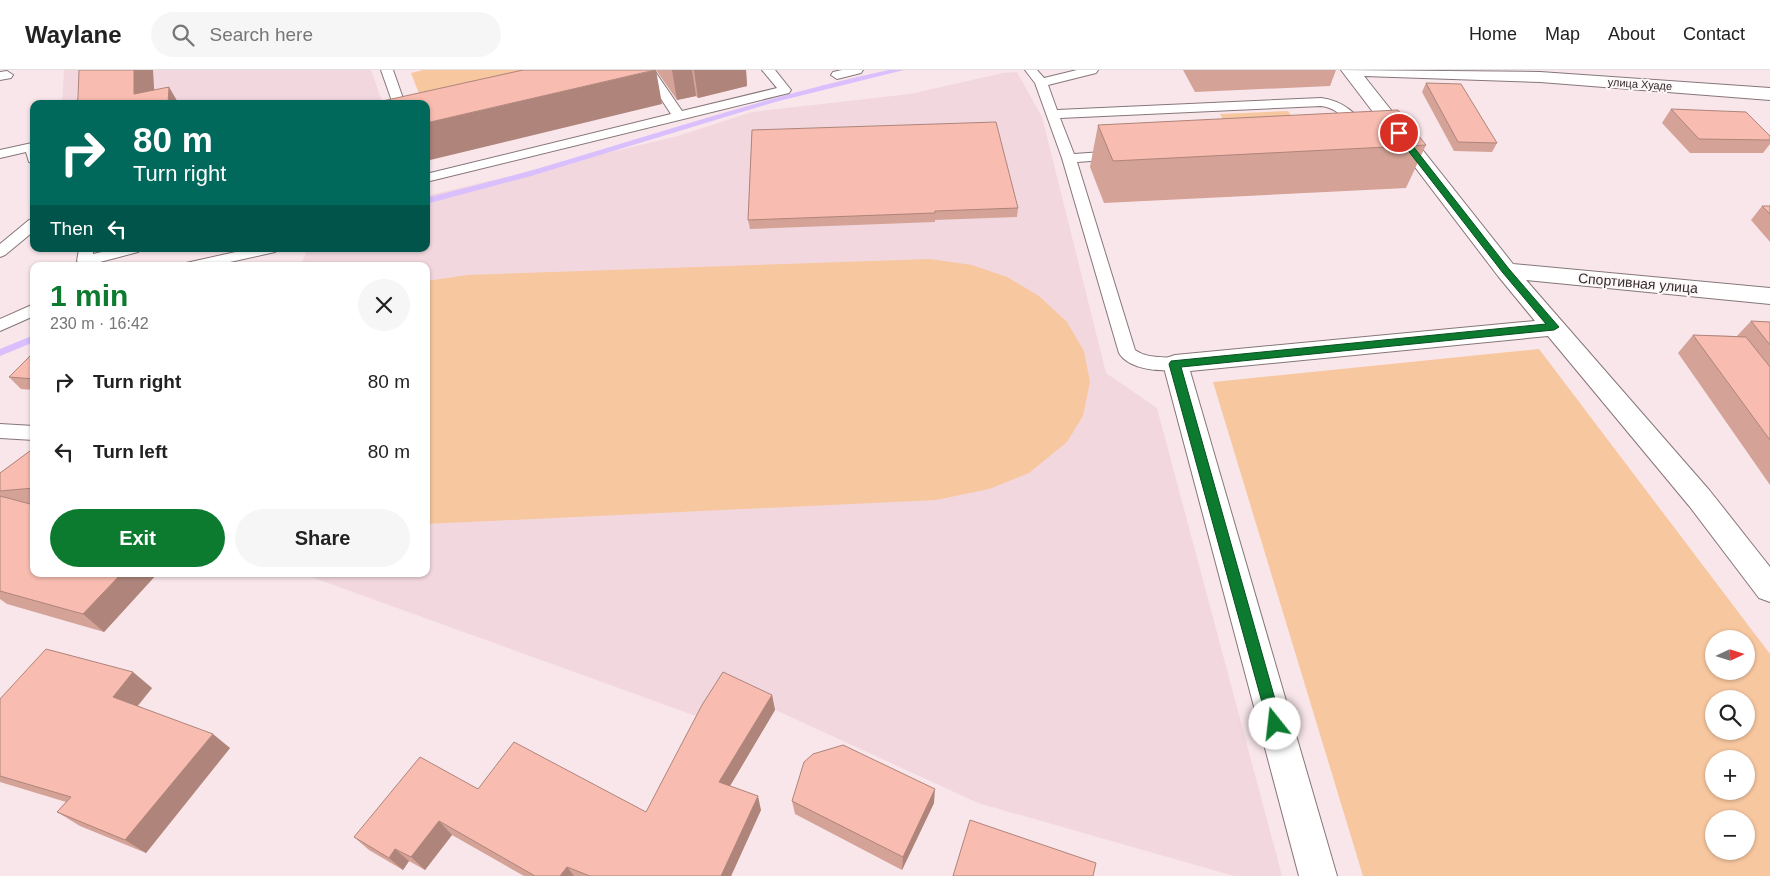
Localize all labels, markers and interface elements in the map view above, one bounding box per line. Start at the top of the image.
search box [151,12,501,57]
text: Waylane [25,21,121,48]
icon: search [169,21,197,49]
text: Search here [209,24,313,45]
text: Home [1469,24,1517,44]
text: Map [1545,24,1580,44]
text: About [1608,24,1655,44]
text: Contact [1683,24,1745,44]
street label: улица Хуаде [1607,76,1673,92]
pin [1378,112,1420,154]
icon: arrive [1385,119,1413,147]
icon: right [50,120,115,185]
text: 80 m [133,120,213,159]
text: Turn right [133,161,226,186]
icon: left [103,215,131,243]
text: Then [50,218,93,239]
street label: Спортивная улица [1577,270,1699,296]
text: 1 min [50,279,128,312]
button: close [358,279,410,331]
text: 230 m · 16:42 [50,315,149,332]
icon: right [50,368,78,396]
text: Turn right [93,371,181,392]
text: 80 m [368,371,410,392]
icon: left [50,438,78,466]
text: Turn left [93,441,168,462]
text: 80 m [368,441,410,462]
button: Exit [50,509,225,567]
button: Share [235,509,410,567]
north arrow [1705,630,1755,680]
map controls [1705,630,1755,860]
button: search [1705,690,1755,740]
position arrow [1248,697,1300,749]
button: + [1705,750,1755,800]
button: − [1705,810,1755,860]

